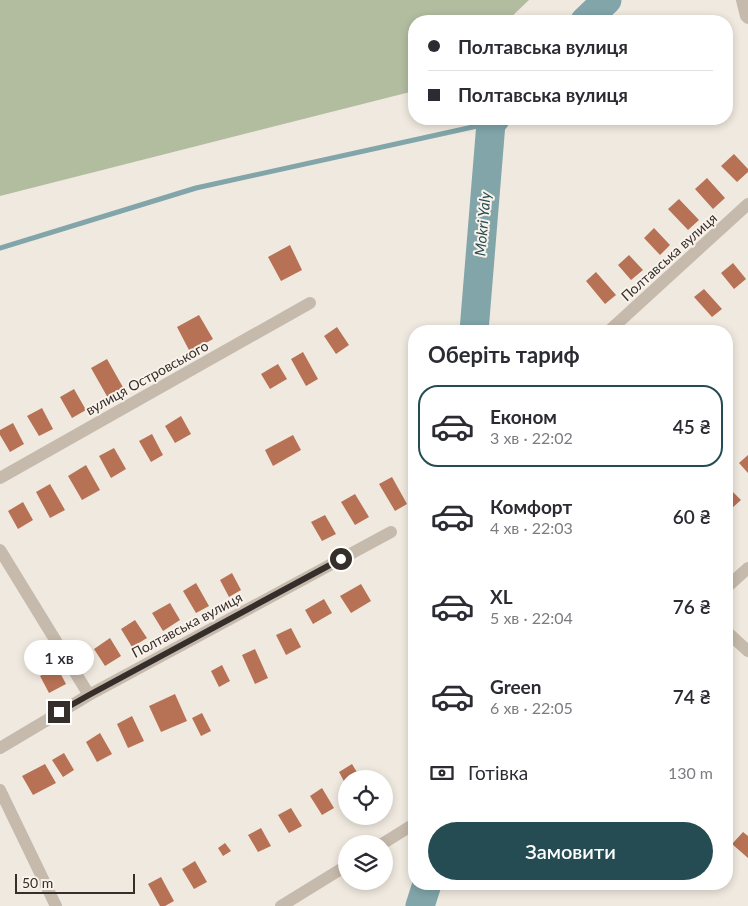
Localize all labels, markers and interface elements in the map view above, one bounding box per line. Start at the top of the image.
text: Полтавська вулиця [458,35,628,58]
text: Полтавська вулиця [458,83,628,106]
water label: Mokri Yaly [470,190,494,257]
street label: Полтавська вулиця [617,209,720,304]
street label: вулиця Островського [82,337,211,418]
text: Оберіть тариф [428,341,580,368]
icon: car [430,404,475,449]
text: Економ [490,405,557,428]
text: 45 ₴ [673,415,711,438]
text: 3 хв · 22:02 [490,428,573,447]
icon: car [430,494,475,539]
text: Комфорт [490,495,572,518]
text: 60 ₴ [673,505,711,528]
text: 4 хв · 22:03 [490,518,573,537]
route start [330,548,352,570]
icon: car [430,584,475,629]
text: XL [490,585,513,608]
street label: Полтавська вулиця [128,588,245,661]
text: 76 ₴ [673,595,711,618]
text: 5 хв · 22:04 [490,608,573,627]
callout: 1 хв [24,640,94,674]
text: 1 хв [44,648,74,667]
icon: car [430,674,475,719]
text: Green [490,675,541,698]
text: 74 ₴ [673,685,711,708]
text: 6 хв · 22:05 [490,698,573,717]
route end [48,701,70,723]
icon: cash [428,759,456,787]
text: Готівка [468,761,528,784]
text: 130 m [668,763,713,782]
map controls [338,770,393,890]
button: locate [338,770,393,825]
button: Замовити [428,822,713,880]
button: layers [338,835,393,890]
scale bar [15,871,135,894]
text: 50 m [22,874,53,891]

